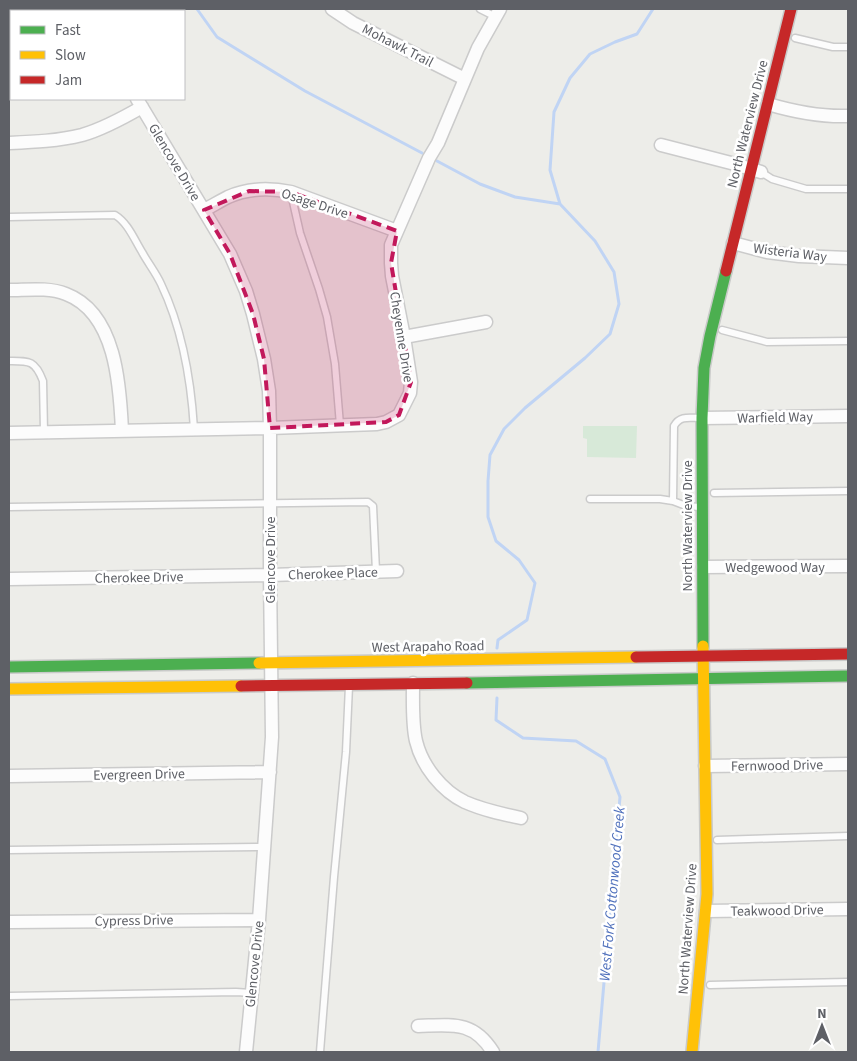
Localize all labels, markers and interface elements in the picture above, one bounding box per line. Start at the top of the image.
legend [10,10,185,100]
street label: Mohawk Trail [358,19,437,73]
text: Fast [55,20,81,41]
text: Slow [55,45,86,66]
street label: North Waterview Drive [722,58,774,190]
text: Jam [55,70,82,91]
street label: Glencove Drive [143,120,205,205]
street label: Osage Drive [279,184,351,224]
street label: Wisteria Way [752,239,828,267]
street label: Cheyenne Drive [384,290,418,384]
street label: Warfield Way [737,407,813,429]
street label: North Waterview Drive [678,460,698,592]
street label: Glencove Drive [261,516,281,604]
street label: Wedgewood Way [725,558,825,578]
street label: Cherokee Place [288,562,378,586]
street label: Cherokee Drive [95,567,184,589]
street label: West Arapaho Road [371,636,485,658]
street label: Fernwood Drive [731,755,823,777]
street label: Evergreen Drive [93,764,185,786]
water label: West Fork Cottonwood Creek [594,805,631,982]
street label: North Waterview Drive [673,863,703,995]
street label: Teakwood Drive [730,900,824,922]
street label: Cypress Drive [95,910,174,932]
street label: Glencove Drive [241,920,269,1008]
north arrow [797,1001,847,1051]
text: N [817,1004,827,1024]

